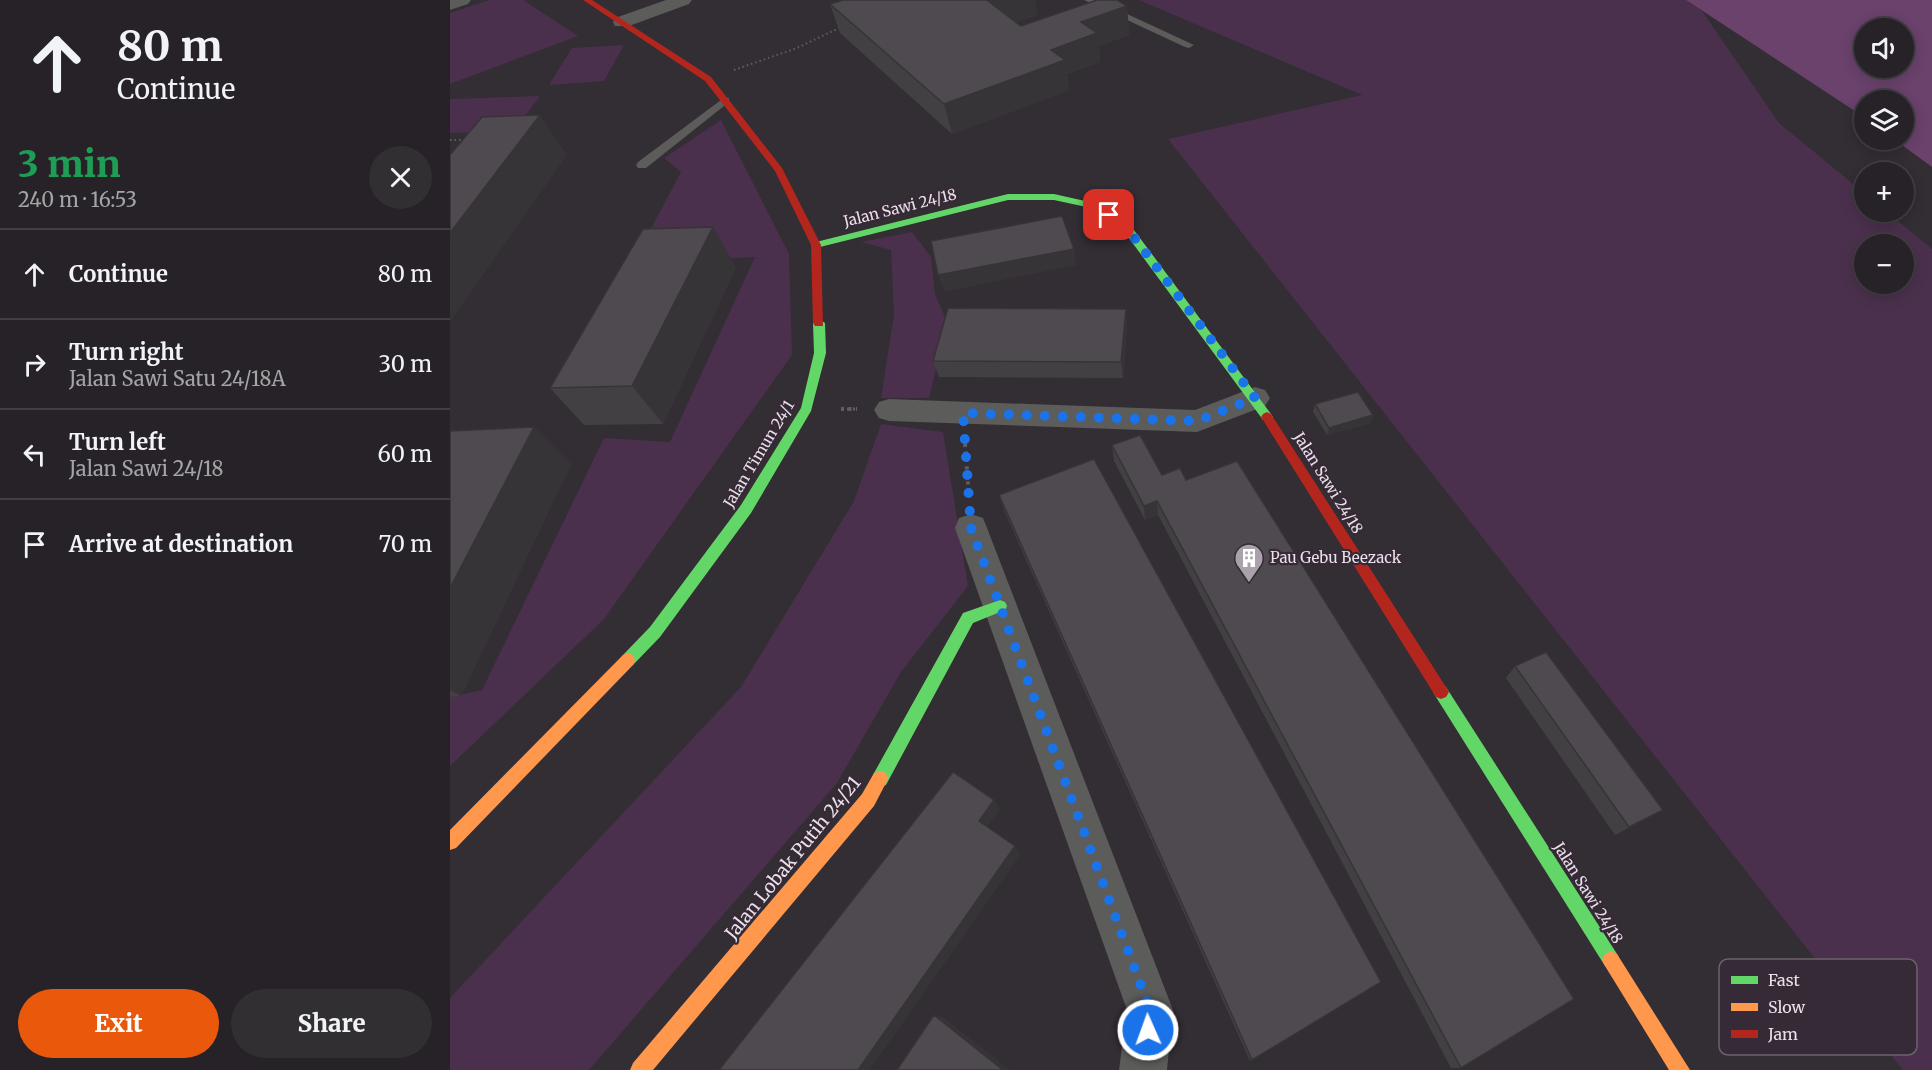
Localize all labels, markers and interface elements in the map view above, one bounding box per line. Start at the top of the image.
map controls [1854,18,1914,294]
button: sound [1854,18,1914,78]
text: 80 m [117,20,223,72]
icon: ahead [18,24,96,102]
text: Continue [117,72,235,106]
button: layers [1854,90,1914,150]
text: 3 min [18,142,121,187]
button: close [369,146,432,209]
button: + [1854,162,1914,222]
street label: Jalan Sawi 24/18 [840,184,958,231]
text: 240 m · 16:53 [18,187,137,212]
pin [1083,189,1134,240]
icon: arrive [1092,198,1125,231]
button: − [1854,234,1914,294]
icon: ahead [18,258,51,291]
text: Continue [69,260,168,288]
text: 80 m [378,260,432,288]
text: Turn right [69,338,183,366]
icon: right [18,348,51,381]
text: 30 m [378,350,432,378]
text: Jalan Sawi Satu 24/18A [69,366,286,391]
street label: Jalan Timun 24/1 [719,397,798,512]
text: Turn left [69,428,166,456]
street label: Jalan Sawi 24/18 [1289,428,1367,537]
icon: left [18,438,51,471]
text: 60 m [378,440,432,468]
text: Jalan Sawi 24/18 [69,456,223,481]
icon: arrive [18,528,51,561]
text: Arrive at destination [69,530,293,558]
text: 70 m [379,530,432,558]
building icon: Pau Gebu Beezack [1233,542,1265,584]
place label: Pau Gebu Beezack [1270,548,1402,567]
street label: Jalan Lobak Putih 24/21 [719,772,865,945]
street label: Jalan Sawi 24/18 [1549,838,1627,947]
legend [1719,959,1917,1055]
text: Fast [1768,970,1801,990]
button: Exit [18,989,219,1058]
button: Share [231,989,432,1058]
text: Slow [1768,997,1806,1017]
position arrow [1116,998,1180,1062]
text: Jam [1767,1024,1798,1044]

